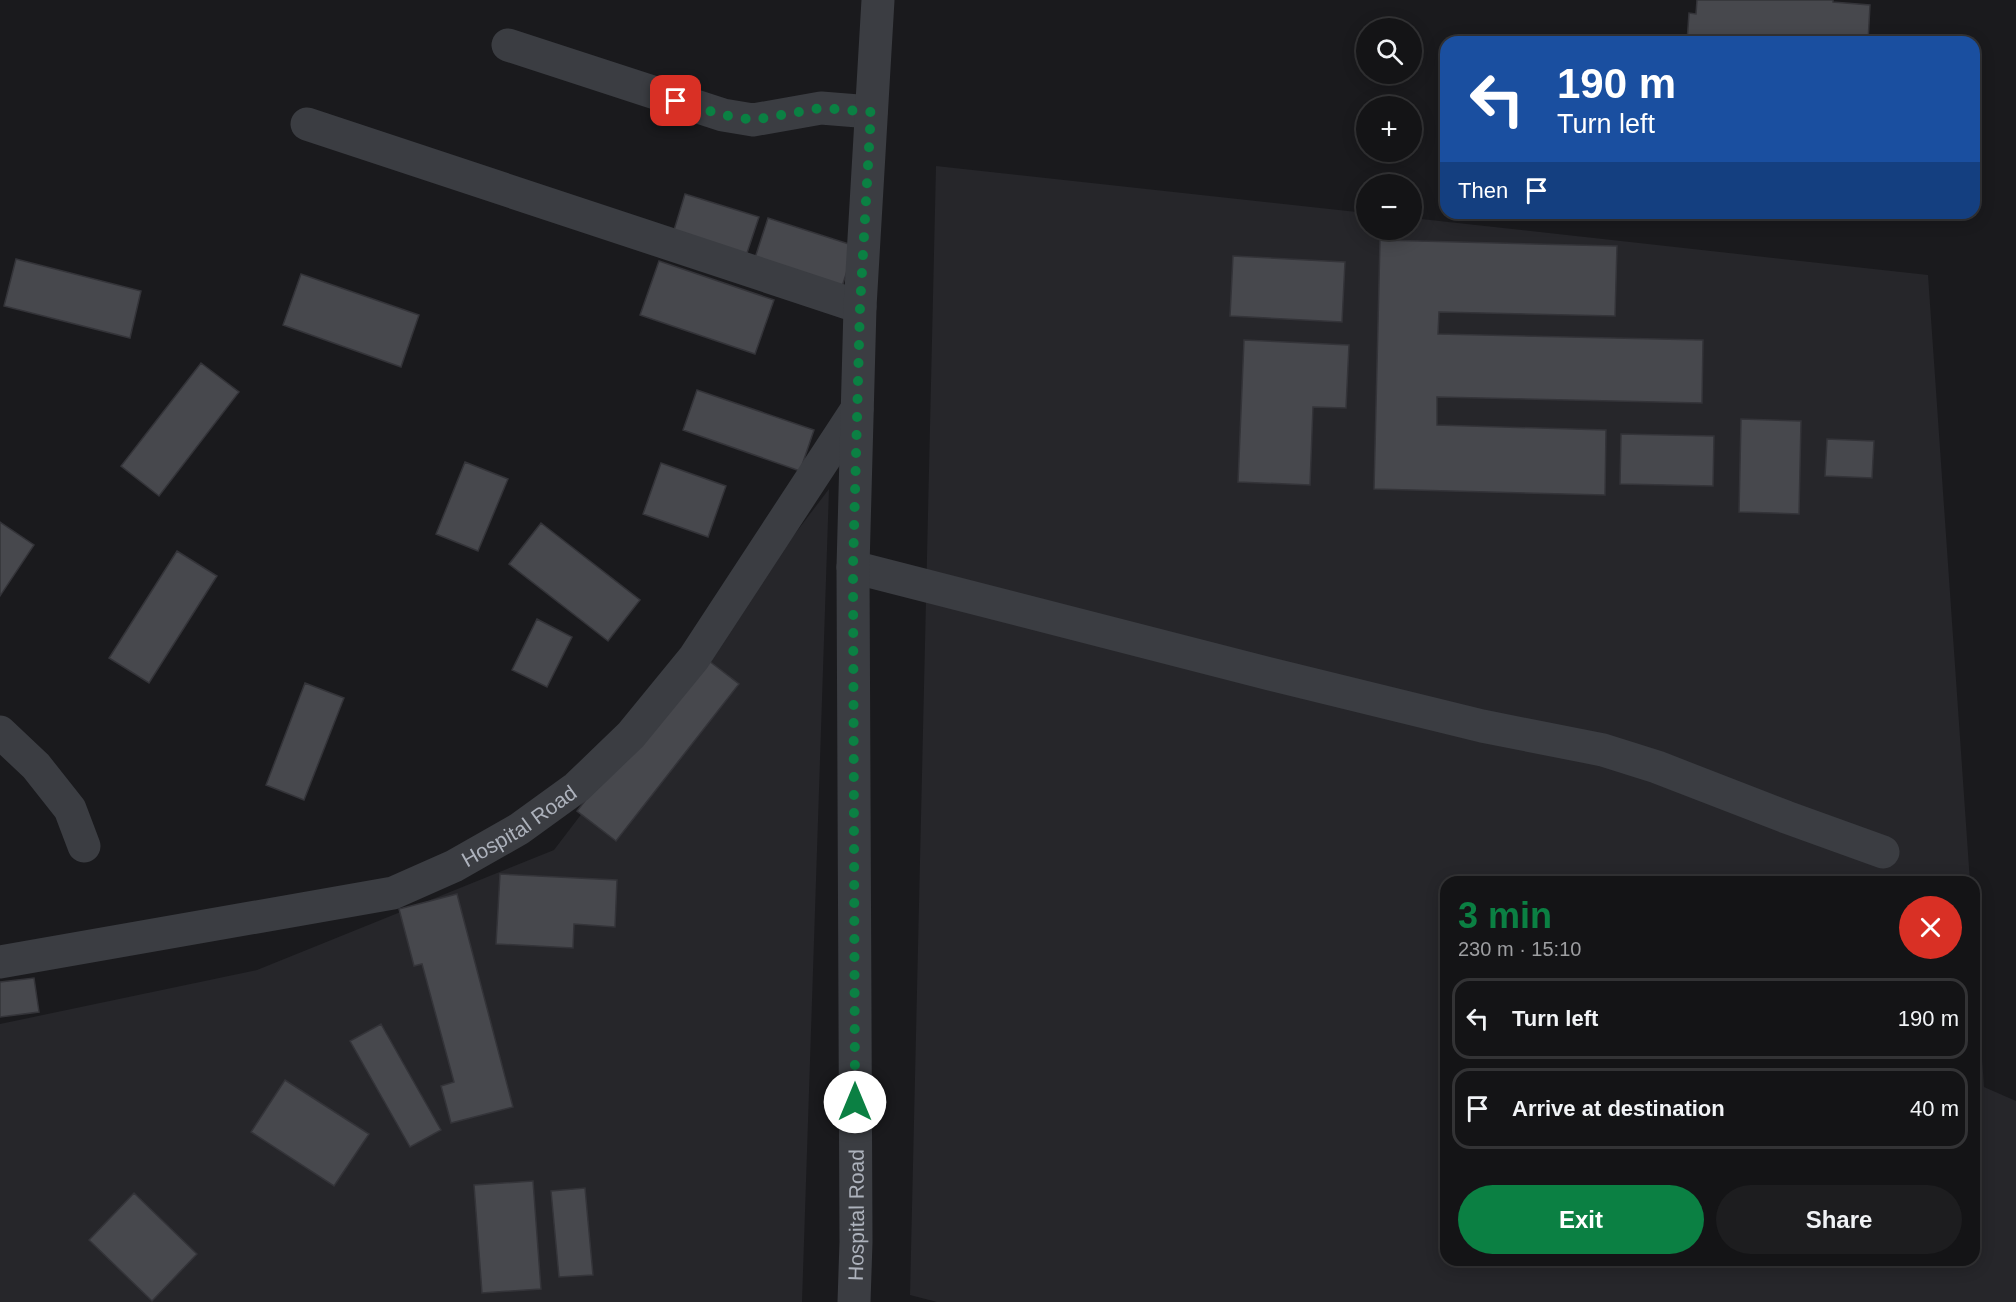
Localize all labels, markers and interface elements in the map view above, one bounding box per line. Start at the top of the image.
map controls [1356,18,1422,240]
button: search [1356,18,1422,84]
icon: left [1458,60,1536,138]
text: 190 m [1557,60,1676,107]
pin [650,75,701,126]
icon: arrive [659,84,692,117]
button: + [1356,96,1422,162]
text: Turn left [1557,109,1655,139]
button: − [1356,174,1422,240]
icon: arrive [1520,174,1553,207]
text: Then [1458,178,1508,203]
street label: Hospital Road [457,780,580,871]
text: 3 min [1458,895,1552,936]
button: close [1899,896,1962,959]
text: 230 m · 15:10 [1458,938,1581,960]
icon: left [1461,1002,1494,1035]
text: Turn left [1512,1006,1598,1031]
text: 190 m [1898,1006,1959,1031]
position arrow [823,1070,887,1134]
icon: arrive [1461,1092,1494,1125]
text: Arrive at destination [1512,1096,1725,1121]
text: 40 m [1910,1096,1959,1121]
street label: Hospital Road [843,1149,868,1281]
button: Exit [1458,1185,1704,1254]
button: Share [1716,1185,1962,1254]

